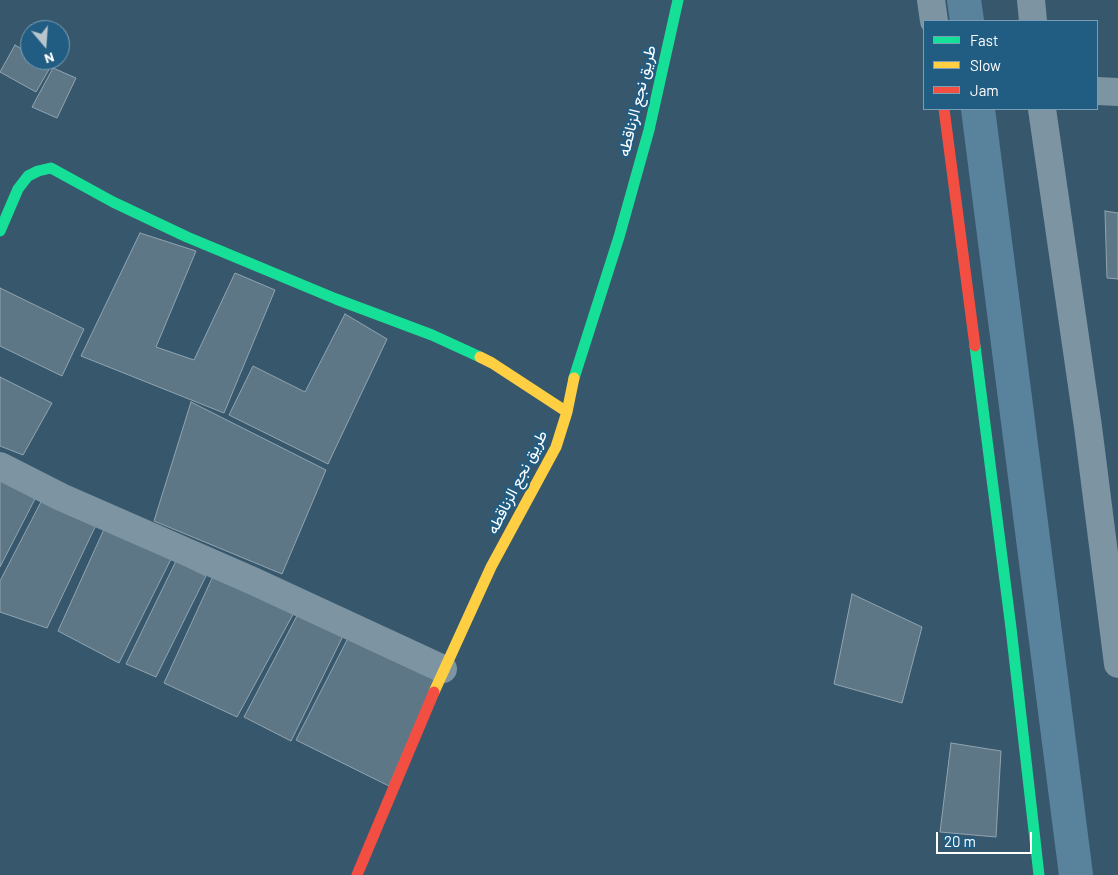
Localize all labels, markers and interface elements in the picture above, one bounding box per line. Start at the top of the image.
north arrow [20,20,70,70]
legend [923,20,1098,110]
text: Fast [970,31,998,49]
street label: طريق نجع الزناقطه [614,43,660,159]
text: N [42,49,57,68]
text: Slow [970,56,1001,74]
text: Jam [970,81,999,99]
street label: طريق نجع الزناقطه [483,427,551,537]
scale bar [938,822,1034,854]
text: 20 m [944,832,976,850]

